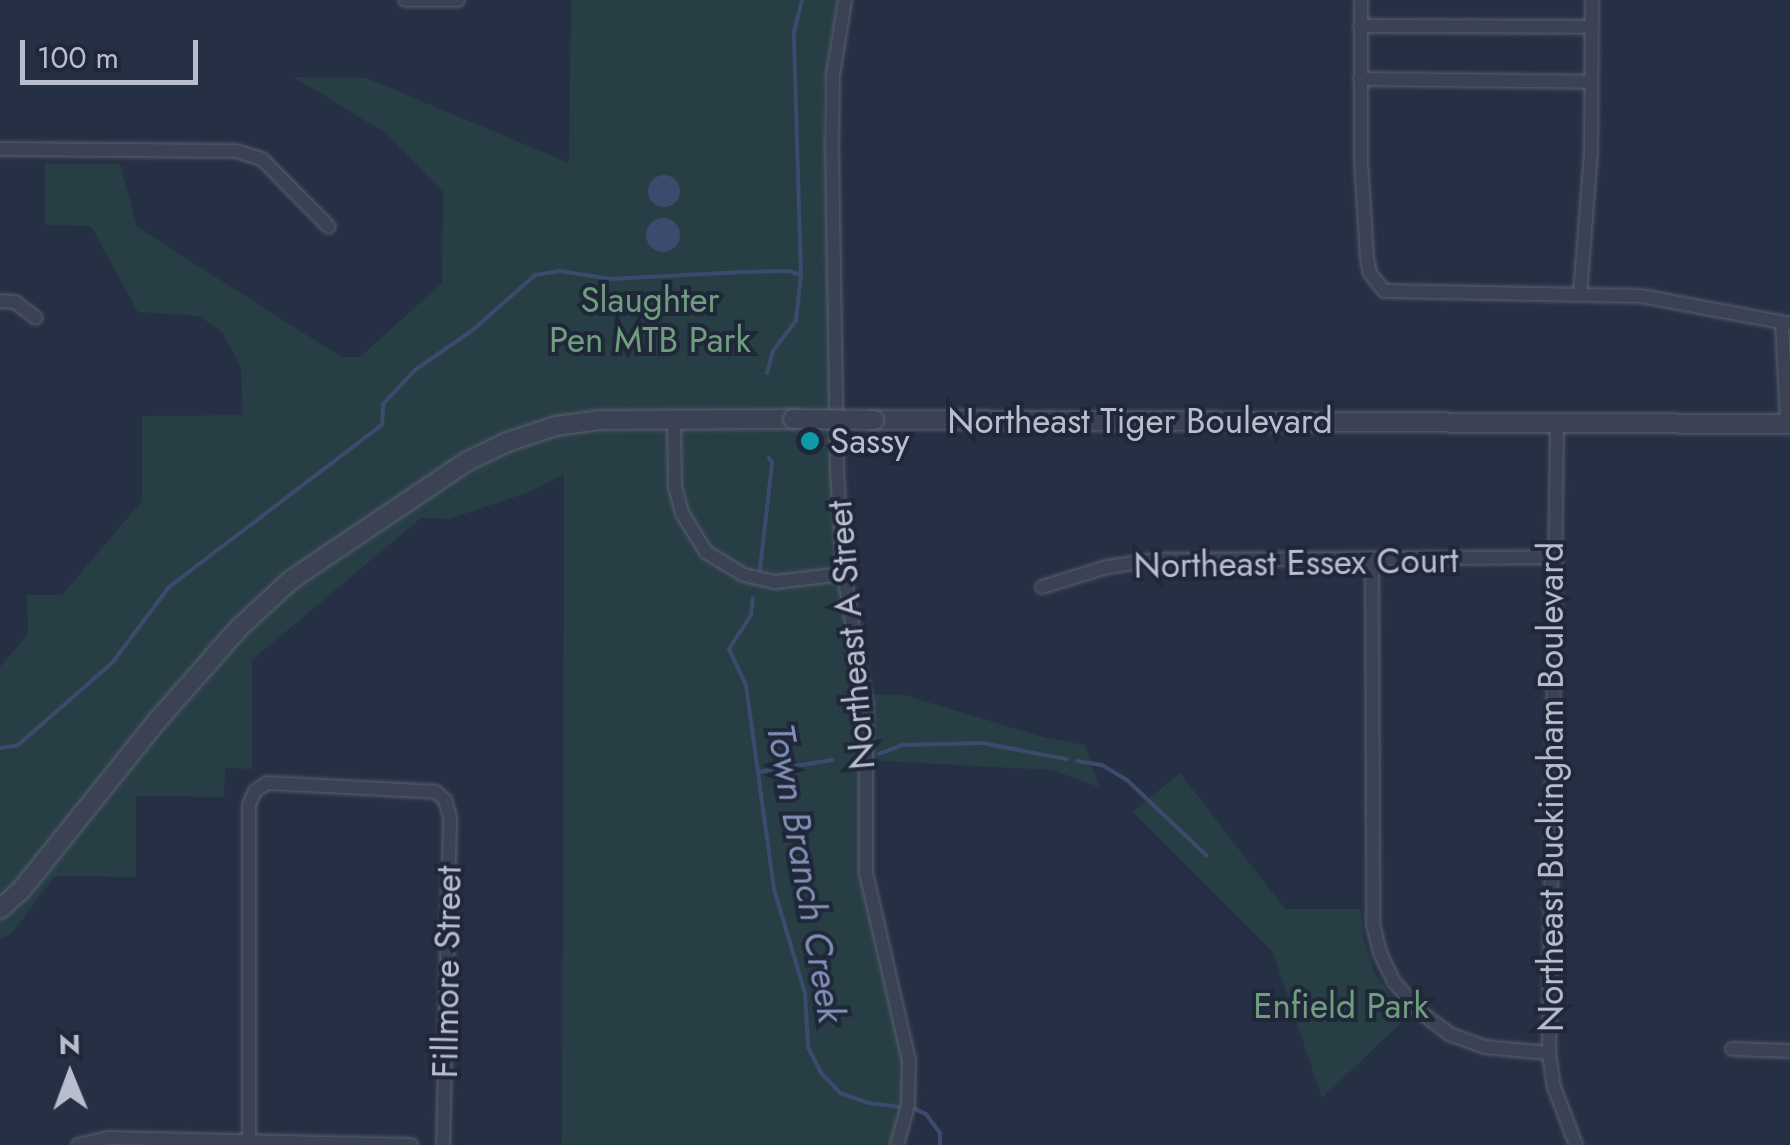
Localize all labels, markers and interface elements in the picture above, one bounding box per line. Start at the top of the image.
scale bar [25,20,202,82]
text: 100 m [37,36,119,79]
park label: Slaughter Pen MTB Park [549,279,751,361]
street label: Northeast Tiger Boulevard [947,400,1333,442]
place label: Sassy [830,420,909,462]
marker: Sassy [799,430,821,452]
street label: Northeast A Street [818,499,884,771]
street label: Northeast Essex Court [1133,539,1459,587]
street label: Northeast Buckingham Boulevard [1530,542,1572,1032]
water label: Town Branch Creek [757,720,855,1026]
street label: Fillmore Street [424,865,470,1079]
park label: Enfield Park [1253,985,1429,1027]
text: N [58,1024,81,1065]
north arrow [20,1025,120,1125]

